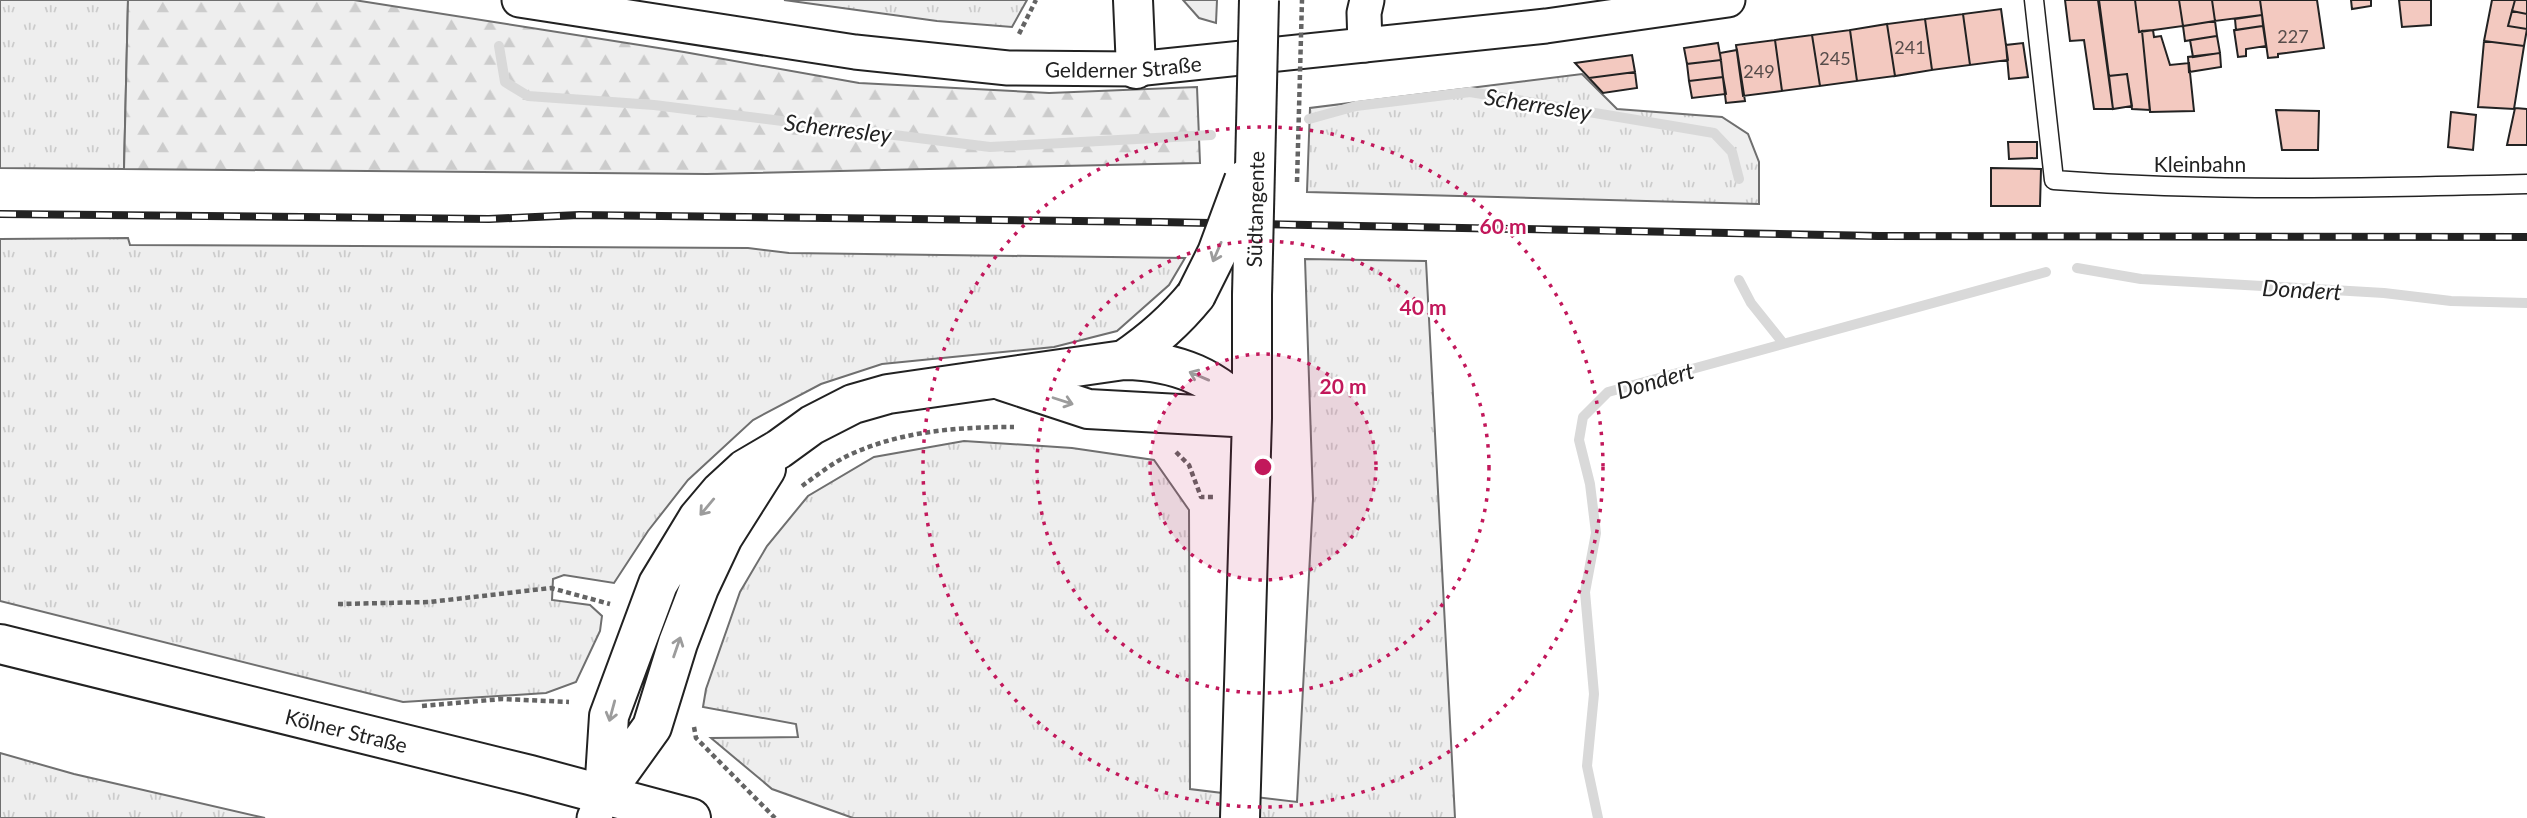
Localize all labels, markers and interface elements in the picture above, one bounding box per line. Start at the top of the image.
house number: 227 [2277,25,2309,47]
house number: 241 [1894,36,1926,58]
house number: 245 [1819,47,1851,69]
street label: Gelderner Straße [1045,50,1203,82]
house number: 249 [1743,60,1775,82]
water label: Scherresley [1483,82,1594,126]
water label: Scherresley [783,108,894,149]
street label: Südtangente [1240,151,1268,267]
street label: Kleinbahn [2154,151,2246,176]
text: 60 m [1479,213,1527,238]
one-way arrow [1210,241,1223,262]
water label: Dondert [2262,273,2342,305]
text: 40 m [1399,294,1447,319]
water label: Dondert [1613,356,1697,404]
one-way arrow [1189,369,1210,382]
text: 20 m [1319,373,1367,398]
one-way arrow [1051,396,1073,408]
centre of rings [1251,455,1275,479]
one-way arrow [700,498,716,516]
one-way arrow [672,636,684,658]
one-way arrow [604,700,617,722]
street label: Kölner Straße [283,703,410,757]

